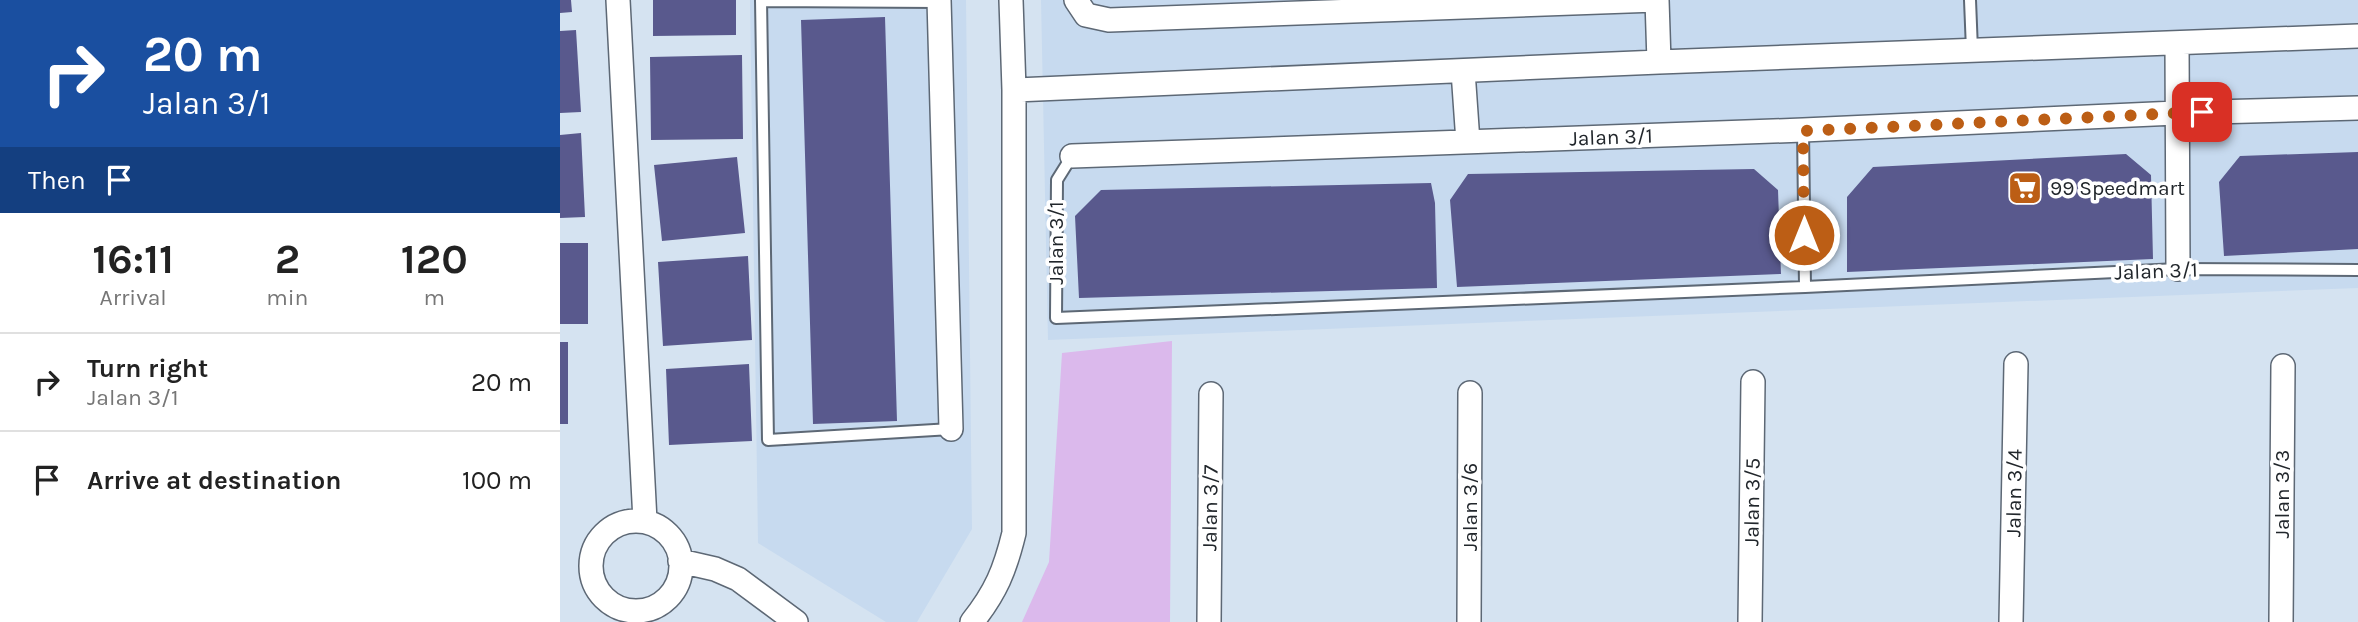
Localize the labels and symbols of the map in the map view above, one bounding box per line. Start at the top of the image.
pin [2172,82,2232,142]
street label: Jalan 3/1 [1569,124,1653,150]
supermarket icon: 99 Speedmart [2006,169,2044,207]
place label: 99 Speedmart [2050,176,2185,200]
position arrow [1767,198,1841,272]
street label: Jalan 3/1 [1044,201,1068,285]
street label: Jalan 3/1 [2114,258,2198,284]
street label: Jalan 3/4 [2001,448,2027,537]
street label: Jalan 3/3 [2270,450,2294,539]
street label: Jalan 3/5 [1739,458,1765,546]
street label: Jalan 3/6 [1458,463,1482,551]
street label: Jalan 3/7 [1197,464,1223,551]

